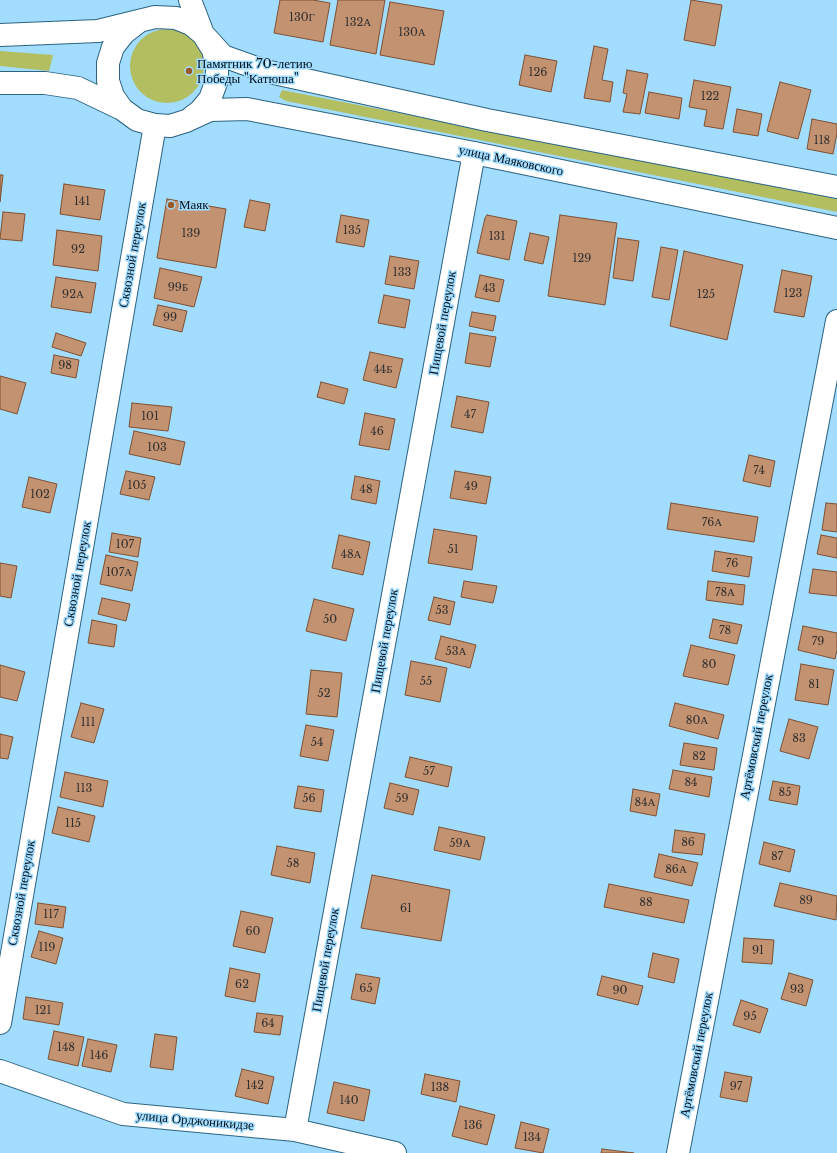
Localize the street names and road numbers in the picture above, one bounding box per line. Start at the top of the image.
street label: улица Маяковского [457,142,565,180]
street label: Сквозной переулок [116,201,150,309]
street label: Пищевой переулок [426,270,460,376]
street label: Сквозной переулок [61,520,95,628]
street label: Пищевой переулок [368,588,402,694]
street label: Артёмовский переулок [737,673,777,801]
street label: Сквозной переулок [5,839,39,947]
street label: Пищевой переулок [309,907,343,1013]
street label: Артёмовский переулок [677,991,717,1119]
street label: улица Орджоникидзе [135,1108,255,1134]

